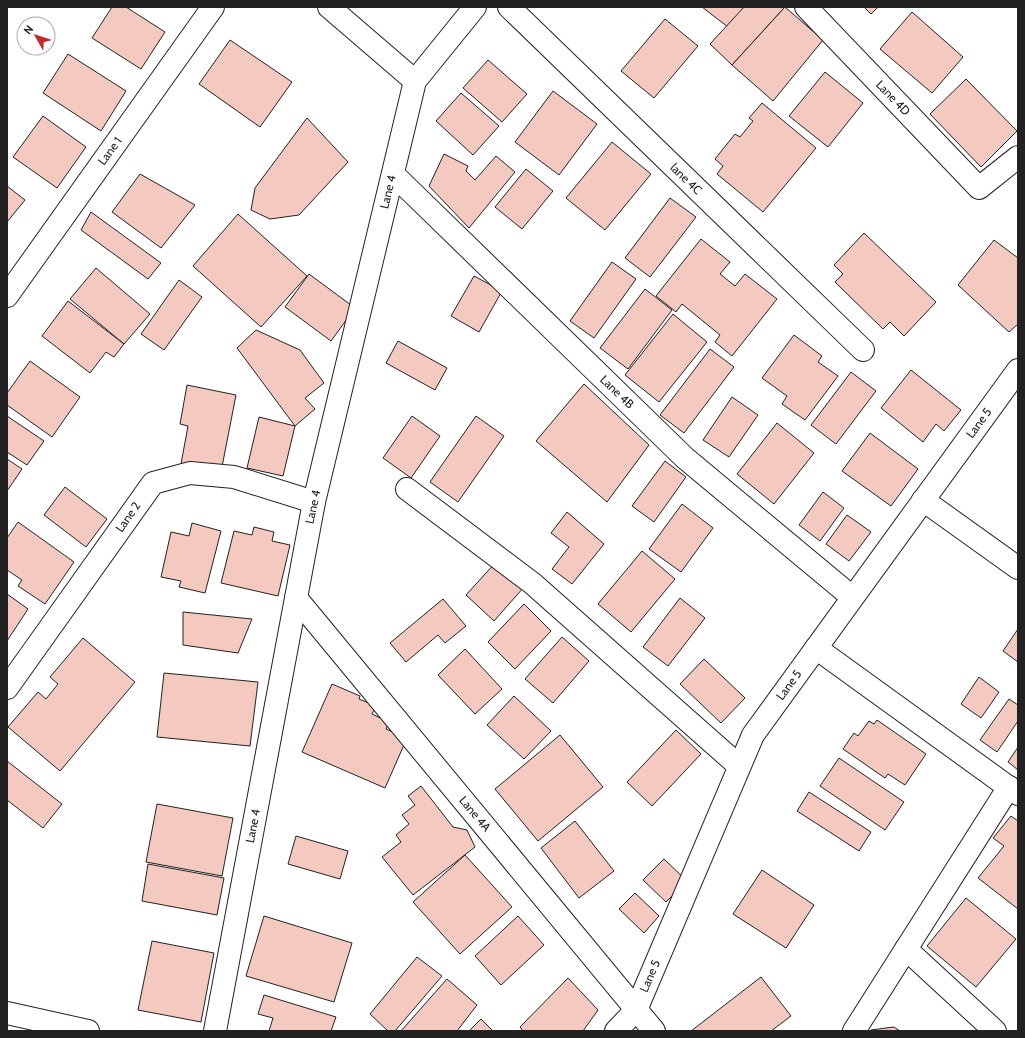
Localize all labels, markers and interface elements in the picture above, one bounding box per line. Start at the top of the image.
north arrow [16,16,56,56]
text: N [20,22,36,37]
street label: Lane 4D [873,77,914,119]
street label: Lane 1 [94,134,125,168]
street label: lane 4C [667,160,705,197]
street label: Lane 4 [376,173,399,210]
street label: Lane 4B [597,372,637,411]
street label: Lane 5 [963,405,995,441]
street label: Lane 4 [302,489,323,525]
street label: Lane 2 [112,499,143,535]
street label: Lane 5 [773,667,805,703]
street label: Lane 4A [456,793,495,835]
street label: Lane 4 [242,808,263,844]
street label: Lane 5 [636,957,663,994]

